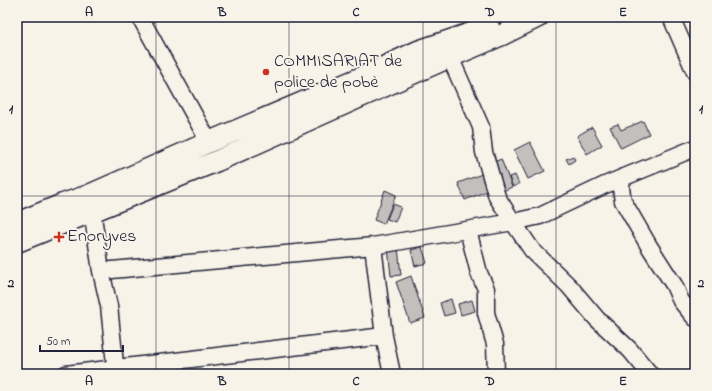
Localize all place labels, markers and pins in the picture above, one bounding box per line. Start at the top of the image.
place label: COMMISARIAT de police de pobè [274,49,403,96]
marker: COMMISARIAT de police de pobè [261,67,271,77]
place label: Enoryves [67,224,136,250]
marker: Enoryves [54,232,64,242]

